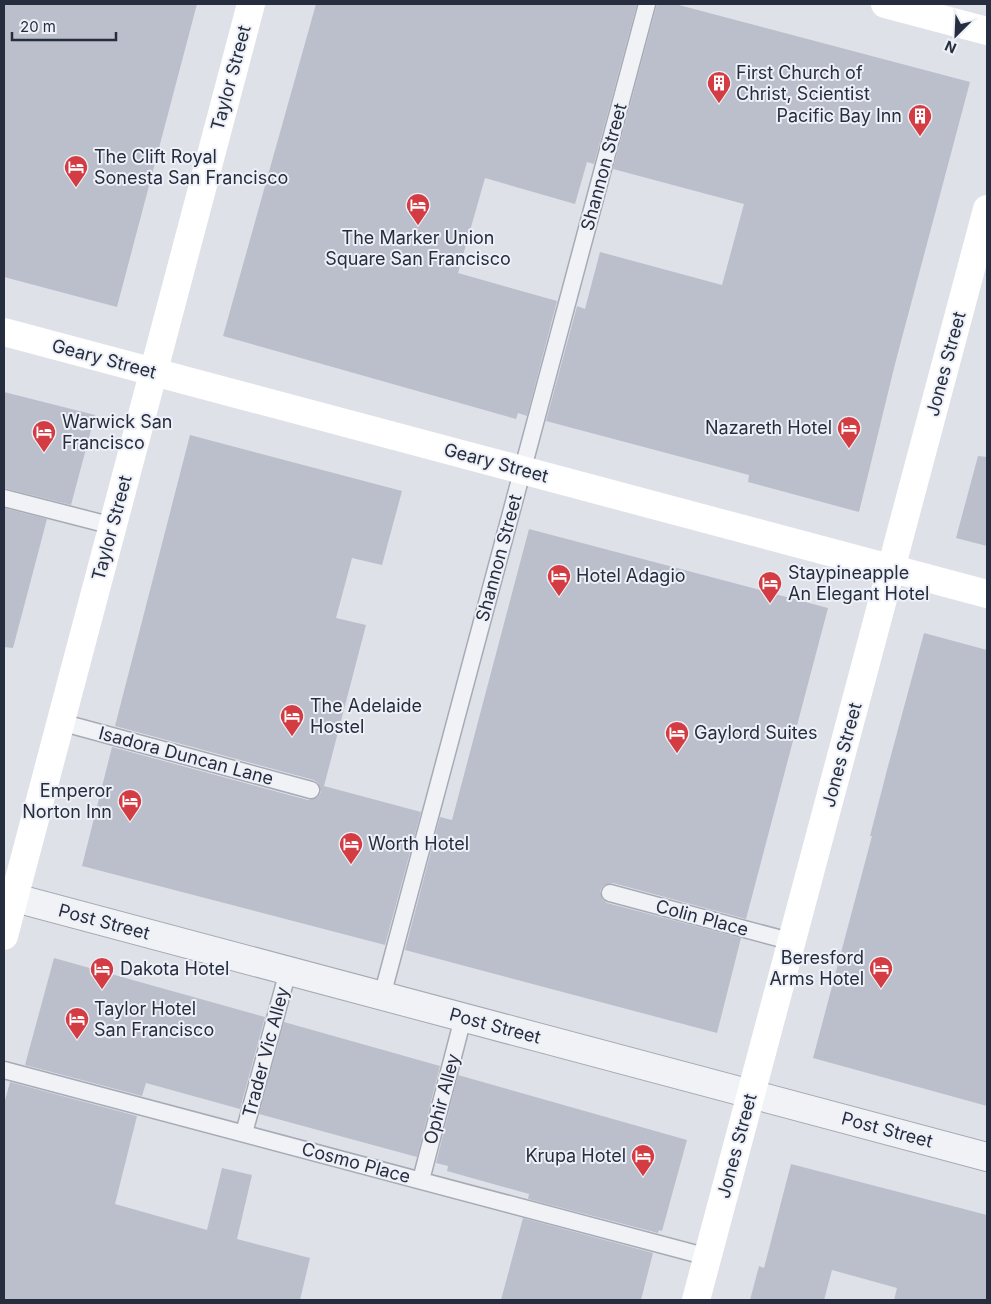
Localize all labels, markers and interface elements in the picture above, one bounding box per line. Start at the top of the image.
scale bar [12,10,116,42]
north arrow [931,10,981,60]
text: 20 m [20,17,56,36]
street label: Taylor Street [206,23,255,133]
text: N [942,37,959,57]
place label: First Church of Christ, Scientist [736,62,870,104]
building icon: First Church of Christ, Scientist [706,70,732,104]
street label: Shannon Street [576,101,631,233]
building icon: Pacific Bay Inn [907,103,933,137]
place label: Pacific Bay Inn [776,105,902,126]
place label: The Clift Royal Sonesta San Francisco [94,146,288,188]
hotel icon: The Clift Royal Sonesta San Francisco [63,154,89,188]
hotel icon: The Marker Union Square San Francisco [405,192,431,226]
place label: The Marker Union Square San Francisco [325,227,511,269]
street label: Jones Street [921,309,970,419]
street label: Geary Street [50,334,159,383]
place label: Warwick San Francisco [62,411,172,453]
hotel icon: Nazareth Hotel [836,415,862,449]
place label: Nazareth Hotel [705,417,832,438]
hotel icon: Warwick San Francisco [31,419,57,453]
street label: Geary Street [442,438,551,487]
street label: Taylor Street [87,473,136,583]
street label: Shannon Street [471,492,526,624]
place label: Staypineapple An Elegant Hotel [788,562,929,604]
hotel icon: Hotel Adagio [546,563,572,597]
place label: Hotel Adagio [576,565,686,586]
hotel icon: Staypineapple An Elegant Hotel [757,570,783,604]
place label: The Adelaide Hostel [310,695,422,737]
street label: Jones Street [817,700,866,810]
hotel icon: The Adelaide Hostel [279,703,305,737]
hotel icon: Gaylord Suites [664,720,690,754]
street label: Isadora Duncan Lane [96,722,276,789]
place label: Gaylord Suites [694,722,817,743]
place label: Emperor Norton Inn [22,780,112,822]
hotel icon: Emperor Norton Inn [117,788,143,822]
hotel icon: Worth Hotel [338,831,364,865]
place label: Worth Hotel [368,833,469,854]
street label: Colin Place [653,895,751,940]
street label: Post Street [56,899,152,944]
place label: Beresford Arms Hotel [769,947,864,989]
hotel icon: Beresford Arms Hotel [868,955,894,989]
hotel icon: Dakota Hotel [89,956,115,990]
place label: Dakota Hotel [120,958,229,979]
street label: Trader Vic Alley [238,984,293,1119]
place label: Taylor Hotel San Francisco [94,998,214,1040]
street label: Post Street [447,1003,543,1048]
hotel icon: Taylor Hotel San Francisco [64,1006,90,1040]
street label: Ophir Alley [419,1051,464,1147]
street label: Jones Street [712,1091,761,1201]
street label: Post Street [839,1107,935,1152]
street label: Cosmo Place [299,1138,413,1187]
hotel icon: Krupa Hotel [630,1143,656,1177]
place label: Krupa Hotel [525,1145,626,1166]

